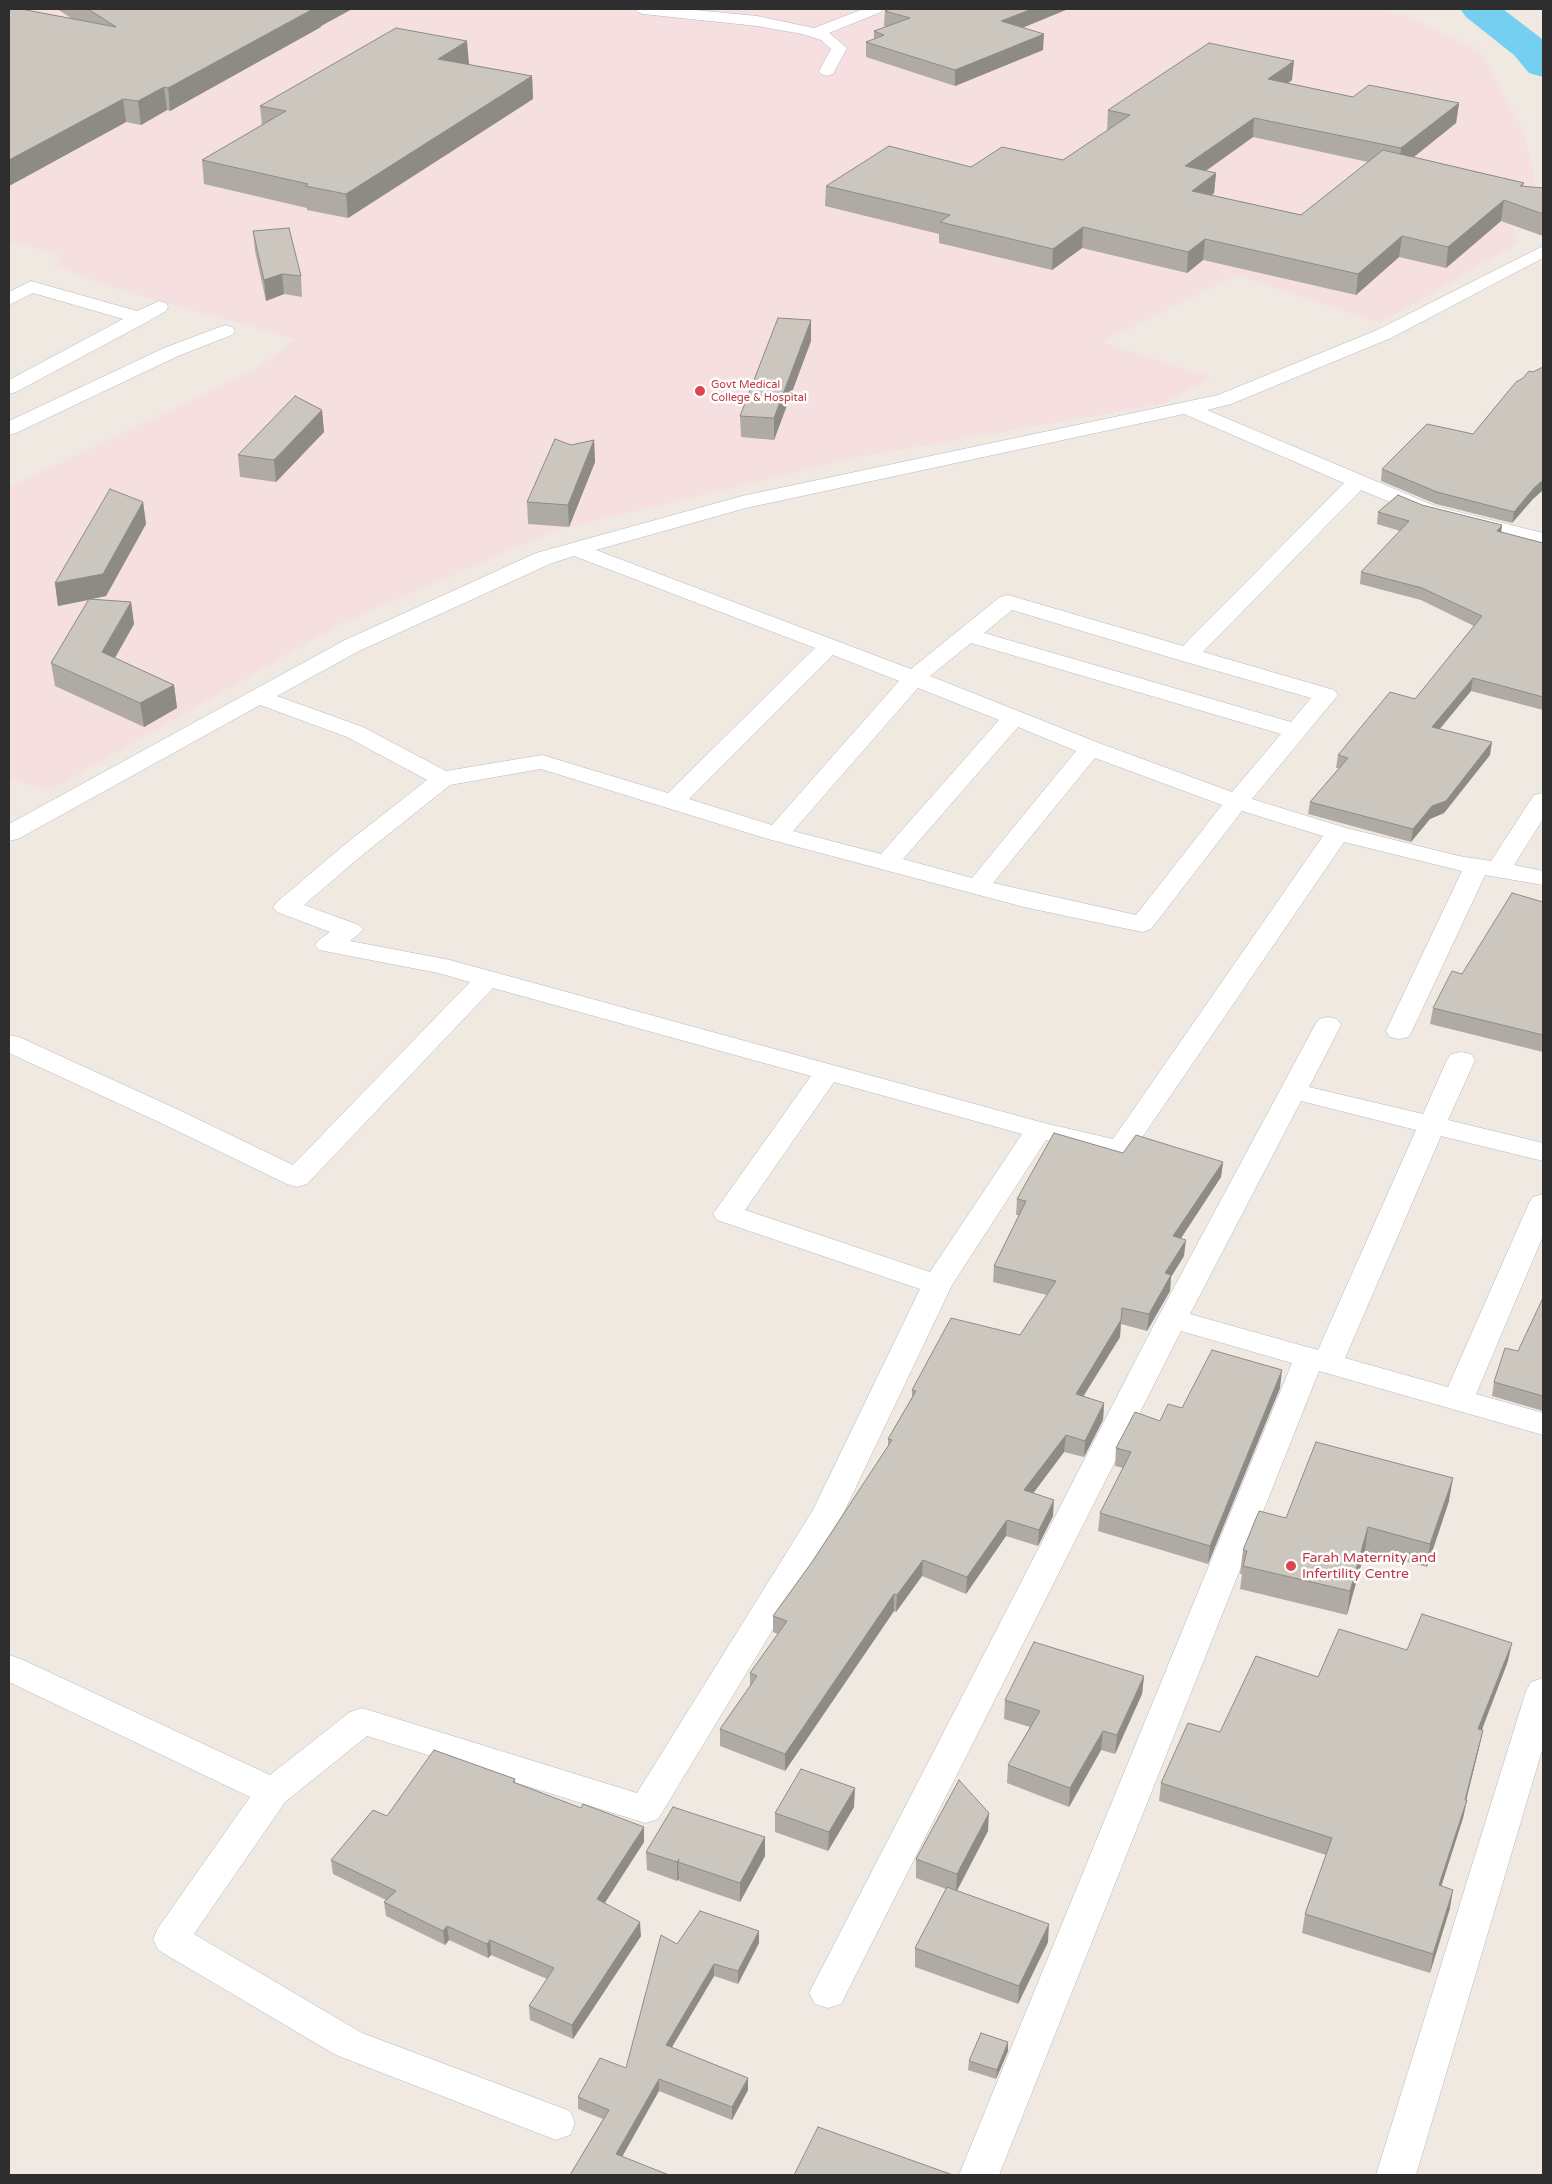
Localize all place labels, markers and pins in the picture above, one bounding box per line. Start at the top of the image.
place label: Govt Medical College & Hospital [711,378,807,404]
marker: Govt Medical College & Hospital [693,384,707,398]
place label: Farah Maternity and Infertility Centre [1302,1550,1436,1582]
marker: Farah Maternity and Infertility Centre [1284,1559,1298,1573]

